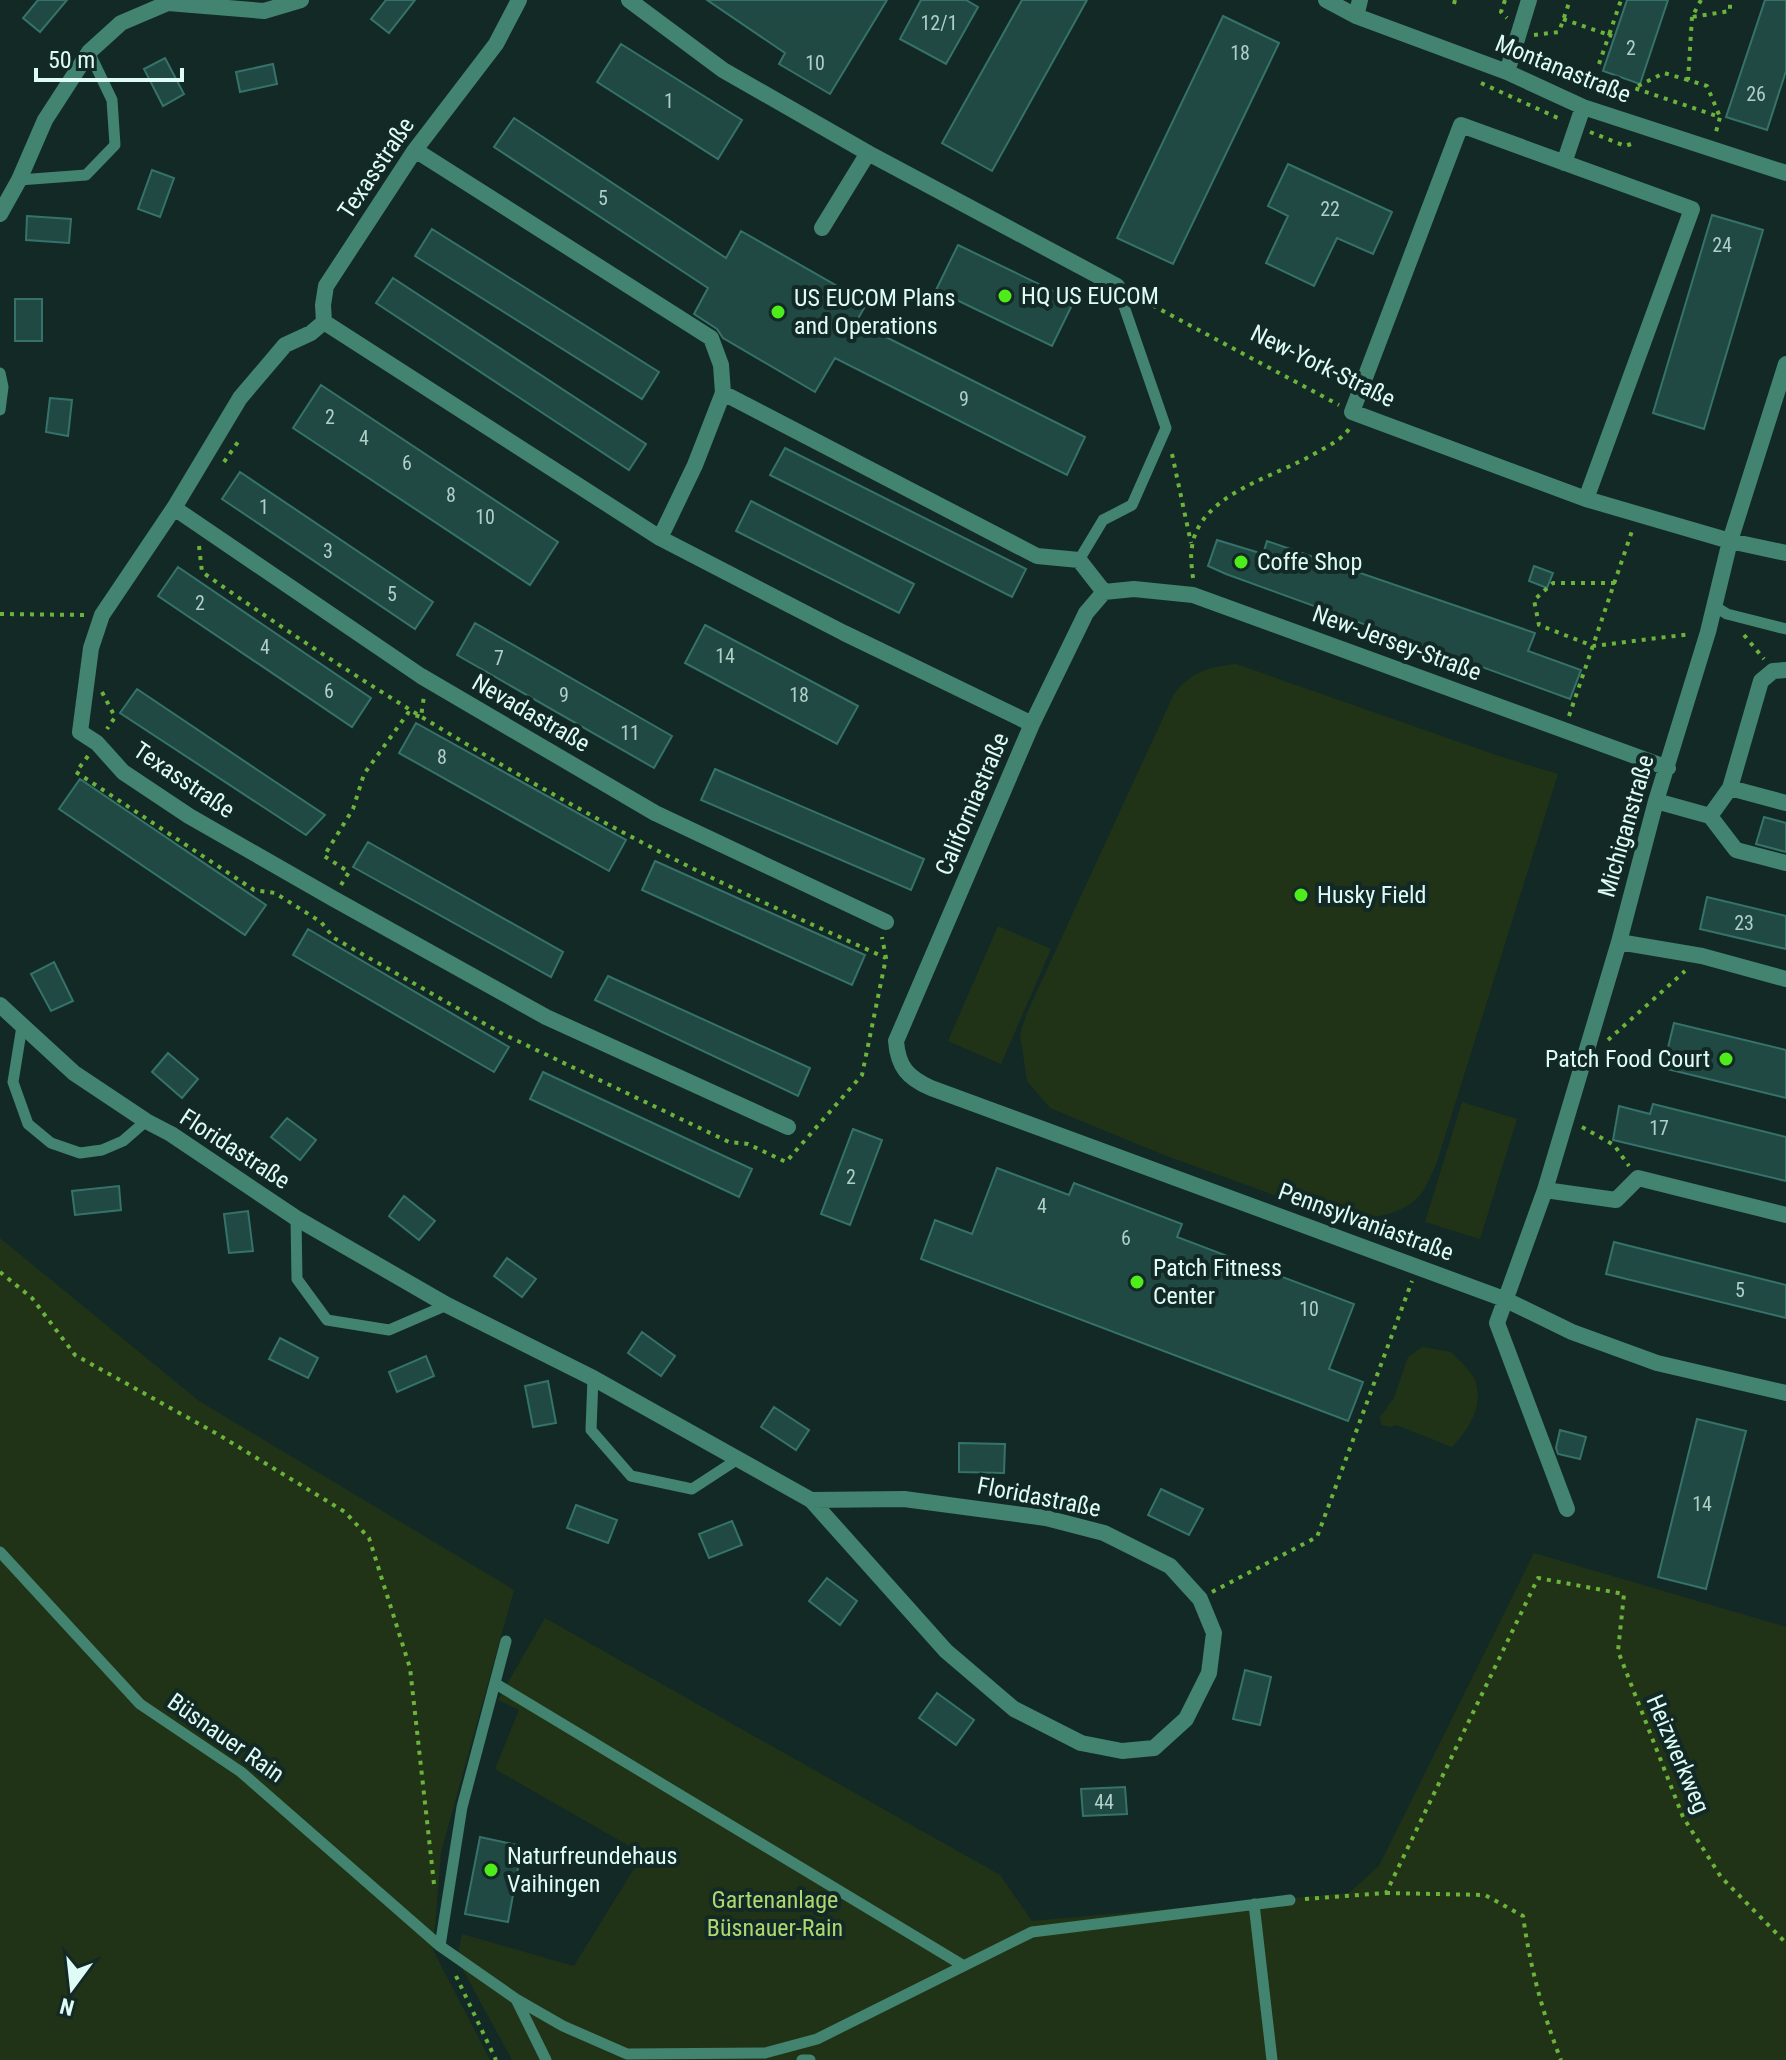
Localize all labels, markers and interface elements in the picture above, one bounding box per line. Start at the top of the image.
house number: 12/1 [920,11,958,35]
street label: Montanastraße [1491,29,1635,109]
scale bar [36,32,182,82]
house number: 2 [1626,36,1636,60]
house number: 18 [1230,41,1250,65]
text: 50 m [48,46,95,74]
house number: 10 [805,51,825,75]
house number: 26 [1746,82,1766,106]
house number: 1 [664,89,674,113]
street label: Texasstraße [332,112,420,224]
house number: 5 [598,186,608,210]
house number: 22 [1320,197,1340,221]
house number: 24 [1712,233,1732,257]
place label: HQ US EUCOM [1021,282,1159,310]
place label: US EUCOM Plans and Operations [794,284,955,340]
marker: HQ US EUCOM [996,287,1014,305]
marker: US EUCOM Plans and Operations [769,303,787,321]
street label: New-York-Straße [1246,319,1400,413]
house number: 9 [959,387,969,411]
house number: 2 [325,405,335,429]
house number: 4 [359,426,369,450]
house number: 6 [402,451,412,475]
house number: 8 [446,483,456,507]
house number: 1 [259,495,269,519]
house number: 10 [475,505,495,529]
house number: 3 [323,539,333,563]
place label: Coffe Shop [1257,548,1362,576]
marker: Coffe Shop [1232,553,1250,571]
house number: 5 [387,582,397,606]
house number: 2 [195,591,205,615]
street label: New-Jersey-Straße [1309,599,1485,687]
house number: 4 [260,635,270,659]
house number: 14 [715,644,735,668]
house number: 7 [494,646,504,670]
street label: Nevadastraße [467,668,595,758]
house number: 6 [324,679,334,703]
house number: 9 [559,683,569,707]
house number: 18 [789,683,809,707]
house number: 11 [620,721,640,745]
street label: Californiastraße [929,729,1015,879]
street label: Texasstraße [128,736,240,824]
house number: 8 [437,745,447,769]
street label: Michiganstraße [1592,752,1660,900]
place label: Husky Field [1317,881,1426,909]
marker: Husky Field [1292,886,1310,904]
house number: 23 [1734,911,1754,935]
place label: Patch Food Court [1545,1045,1710,1073]
marker: Patch Food Court [1717,1050,1735,1068]
street label: Floridastraße [175,1103,295,1195]
house number: 17 [1649,1116,1669,1140]
house number: 2 [846,1165,856,1189]
street label: Pennsylvaniastraße [1275,1177,1457,1267]
house number: 4 [1037,1194,1047,1218]
house number: 6 [1121,1226,1131,1250]
place label: Patch Fitness Center [1153,1254,1282,1310]
marker: Patch Fitness Center [1128,1273,1146,1291]
house number: 5 [1735,1278,1745,1302]
house number: 10 [1299,1297,1319,1321]
street label: Floridastraße [975,1471,1103,1523]
house number: 14 [1692,1492,1712,1516]
street label: Büsnauer Rain [162,1688,290,1788]
street label: Heizwerkweg [1641,1691,1715,1817]
house number: 44 [1094,1790,1114,1814]
place label: Naturfreundehaus Vaihingen [507,1842,678,1898]
marker: Naturfreundehaus Vaihingen [482,1861,500,1879]
park label: Gartenanlage Büsnauer-Rain [707,1886,843,1942]
north arrow [32,1948,112,2028]
text: N [57,1993,77,2021]

